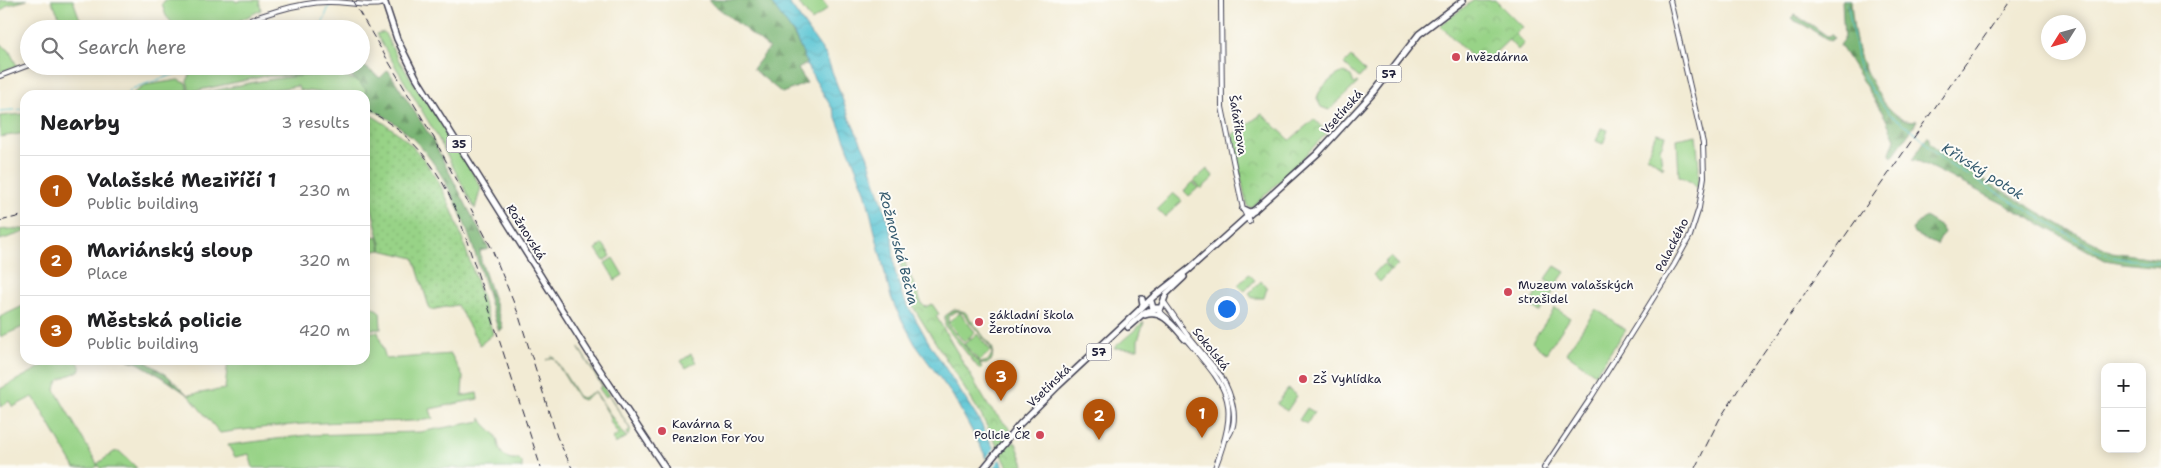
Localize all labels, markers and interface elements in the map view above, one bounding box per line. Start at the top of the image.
north arrow [2041,15,2086,60]
search box [20,20,370,75]
icon: search [38,34,66,62]
text: Search here [78,35,187,60]
place label: hvězdárna [1466,49,1528,65]
marker: hvězdárna [1450,51,1462,63]
road number: 57 [1376,66,1402,82]
street label: Vsetínská [1318,86,1367,138]
street label: Šafaříkova [1225,94,1251,157]
text: Nearby [40,109,120,137]
text: 3 results [281,112,350,133]
road number: 35 [446,136,472,152]
water label: Křivský potok [1939,139,2027,203]
text: Valašské Meziříčí 1 [87,168,276,193]
text: 1 [52,180,60,201]
text: 230 m [298,180,350,201]
water label: Rožnovská Bečva [875,189,923,307]
text: Public building [87,193,199,214]
street label: Rožnovská [503,201,550,263]
street label: Palackého [1652,215,1692,275]
text: Mariánský sloup [87,238,253,263]
text: 2 [50,250,62,271]
text: 320 m [299,250,350,271]
text: Place [87,263,128,284]
place label: Muzeum valašských strašidel [1518,277,1634,307]
marker: Muzeum valašských strašidel [1502,286,1514,298]
your location [1214,296,1240,322]
place label: základní škola Žerotínova [989,307,1074,337]
text: Městská policie [87,308,242,333]
marker: základní škola Žerotínova [973,316,985,328]
text: 3 [50,320,62,341]
text: 420 m [299,320,350,341]
street label: Sokolská [1189,324,1233,374]
text: Public building [87,333,199,354]
road number: 57 [1086,344,1112,361]
pin: 3 [985,360,1017,401]
street label: Vsetínská [1024,361,1075,411]
map controls [2101,363,2146,453]
button: + [2101,363,2146,408]
place label: ZŠ Vyhlídka [1313,371,1382,387]
marker: ZŠ Vyhlídka [1297,373,1309,385]
pin: 1 [1186,397,1218,438]
pin: 2 [1083,399,1115,440]
button: − [2101,408,2146,453]
place label: Kavárna & Penzion For You [672,416,765,446]
marker: Kavárna & Penzion For You [656,425,668,437]
place label: Policie ČR [974,427,1030,443]
marker: Policie ČR [1034,429,1046,441]

